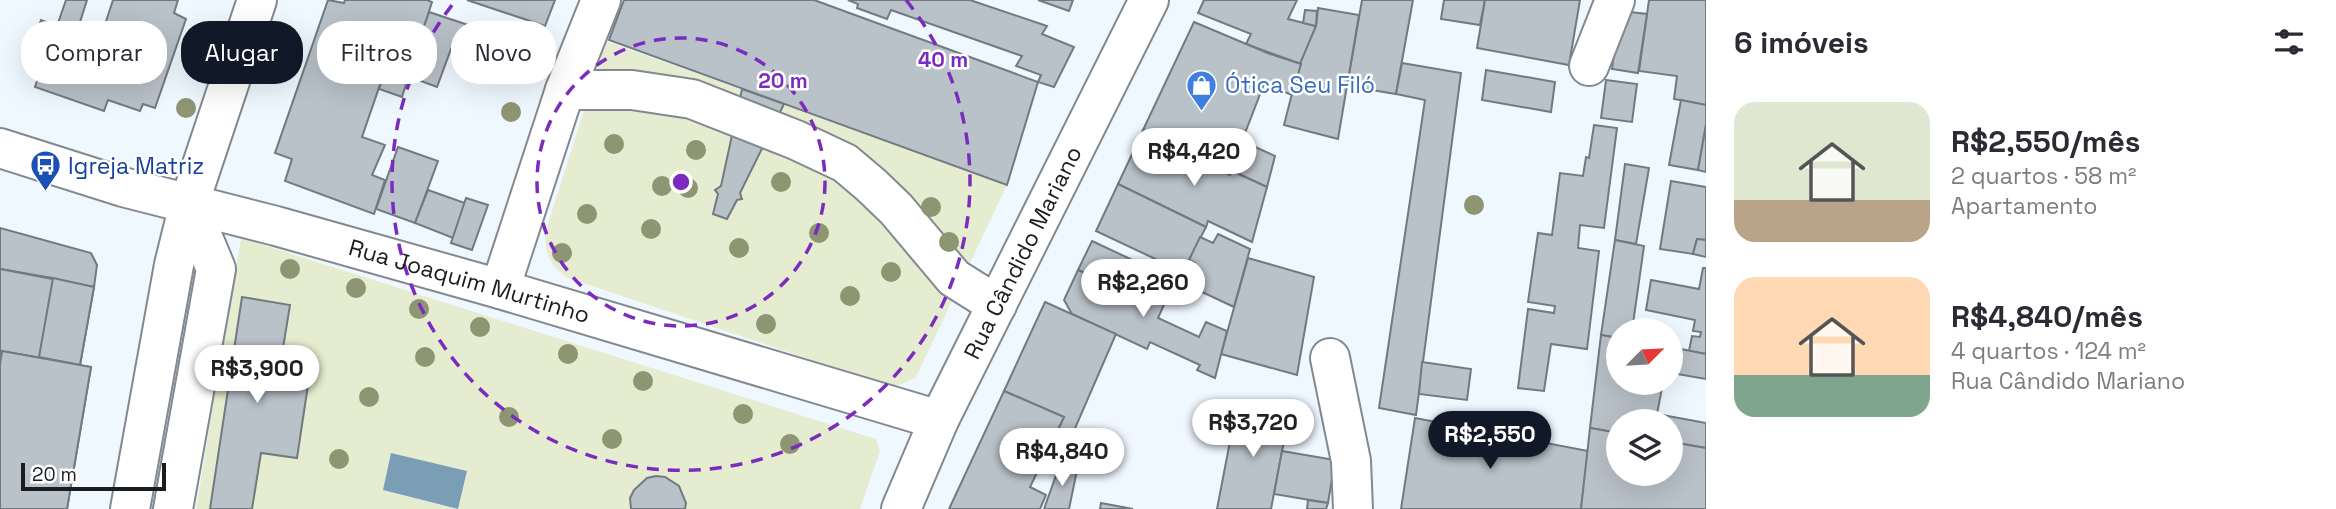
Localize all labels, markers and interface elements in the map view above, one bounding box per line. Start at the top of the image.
chip: Comprar [21,21,167,84]
chip: Alugar [181,21,303,84]
chip: Filtros [317,21,437,84]
chip: Novo [451,21,556,84]
text: 6 imóveis [1734,23,1869,62]
icon: filters [2270,23,2308,61]
text: 40 m [918,46,968,73]
text: 20 m [758,67,808,94]
shop icon: Ótica Seu Filó [1185,68,1219,112]
place label: Ótica Seu Filó [1225,70,1375,100]
text: R$2,550/mês [1951,122,2141,161]
pin: R$4,420 [1129,128,1259,188]
icon: home [1790,130,1874,214]
text: R$4,420 [1147,136,1241,166]
street label: Rua Cândido Mariano [957,141,1089,364]
bus stop icon: Igreja Matriz [28,149,62,193]
place label: Igreja Matriz [68,151,204,181]
text: 2 quartos · 58 m² [1951,161,2136,191]
centre of rings [669,170,693,194]
text: Apartamento [1951,191,2098,221]
street label: Rua Joaquim Murtinho [345,232,594,330]
pin: R$2,260 [1078,260,1208,319]
text: R$2,260 [1097,267,1189,297]
text: R$4,840/mês [1951,297,2143,336]
icon: home [1790,305,1874,389]
north arrow [1606,318,1684,396]
map controls [1606,318,1683,486]
text: 4 quartos · 124 m² [1951,336,2146,366]
pin: R$3,900 [192,346,322,405]
text: R$3,900 [210,353,304,383]
text: Rua Cândido Mariano [1951,366,2185,396]
pin: R$3,720 [1188,400,1318,459]
text: R$3,720 [1208,407,1298,437]
button: layers [1606,409,1683,486]
pin: R$2,550 [1425,412,1555,471]
text: R$2,550 [1444,419,1536,449]
pin: R$4,840 [997,428,1127,488]
text: R$4,840 [1015,436,1109,466]
scale bar [21,460,166,492]
text: 20 m [32,462,77,487]

